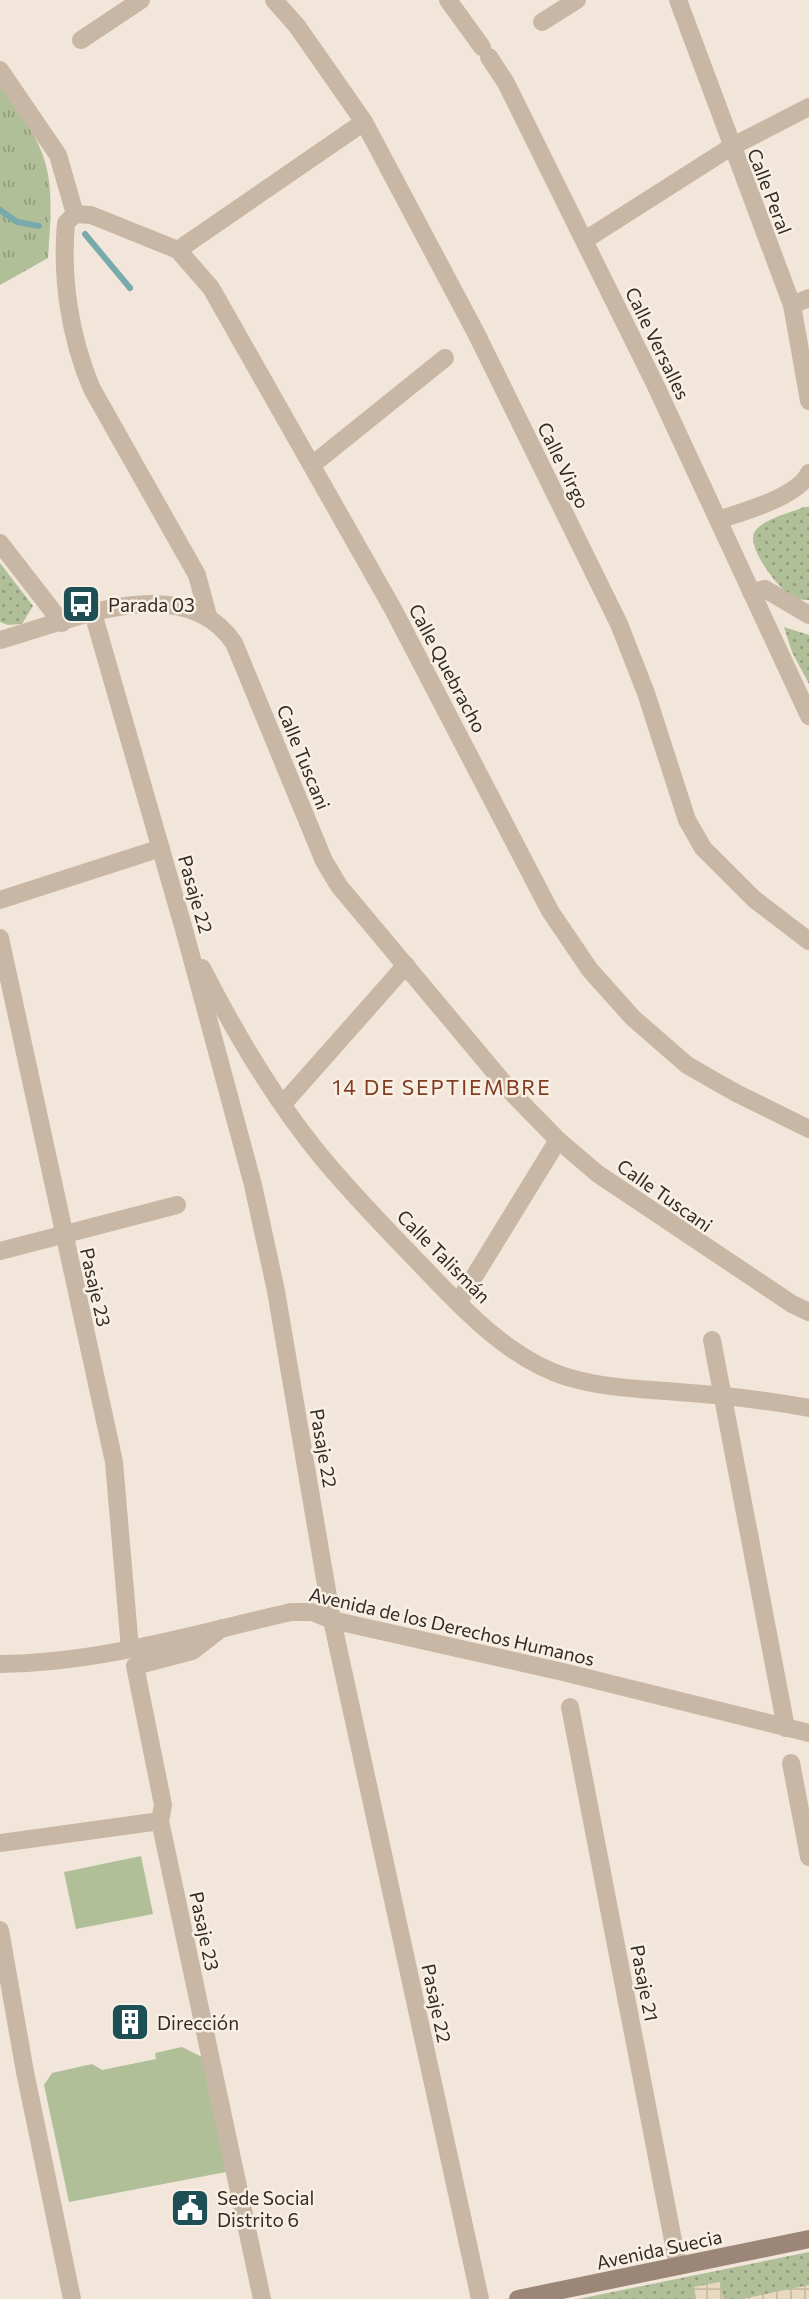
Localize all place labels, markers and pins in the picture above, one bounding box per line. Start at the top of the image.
bus stop icon: Parada 03 [60,583,102,625]
place label: Parada 03 [108,593,195,616]
building icon: Dirección [109,2001,151,2043]
place label: Dirección [157,2011,239,2034]
place label: Sede Social Distrito 6 [217,2186,314,2231]
public building icon: Sede Social Distrito 6 [169,2187,211,2229]

